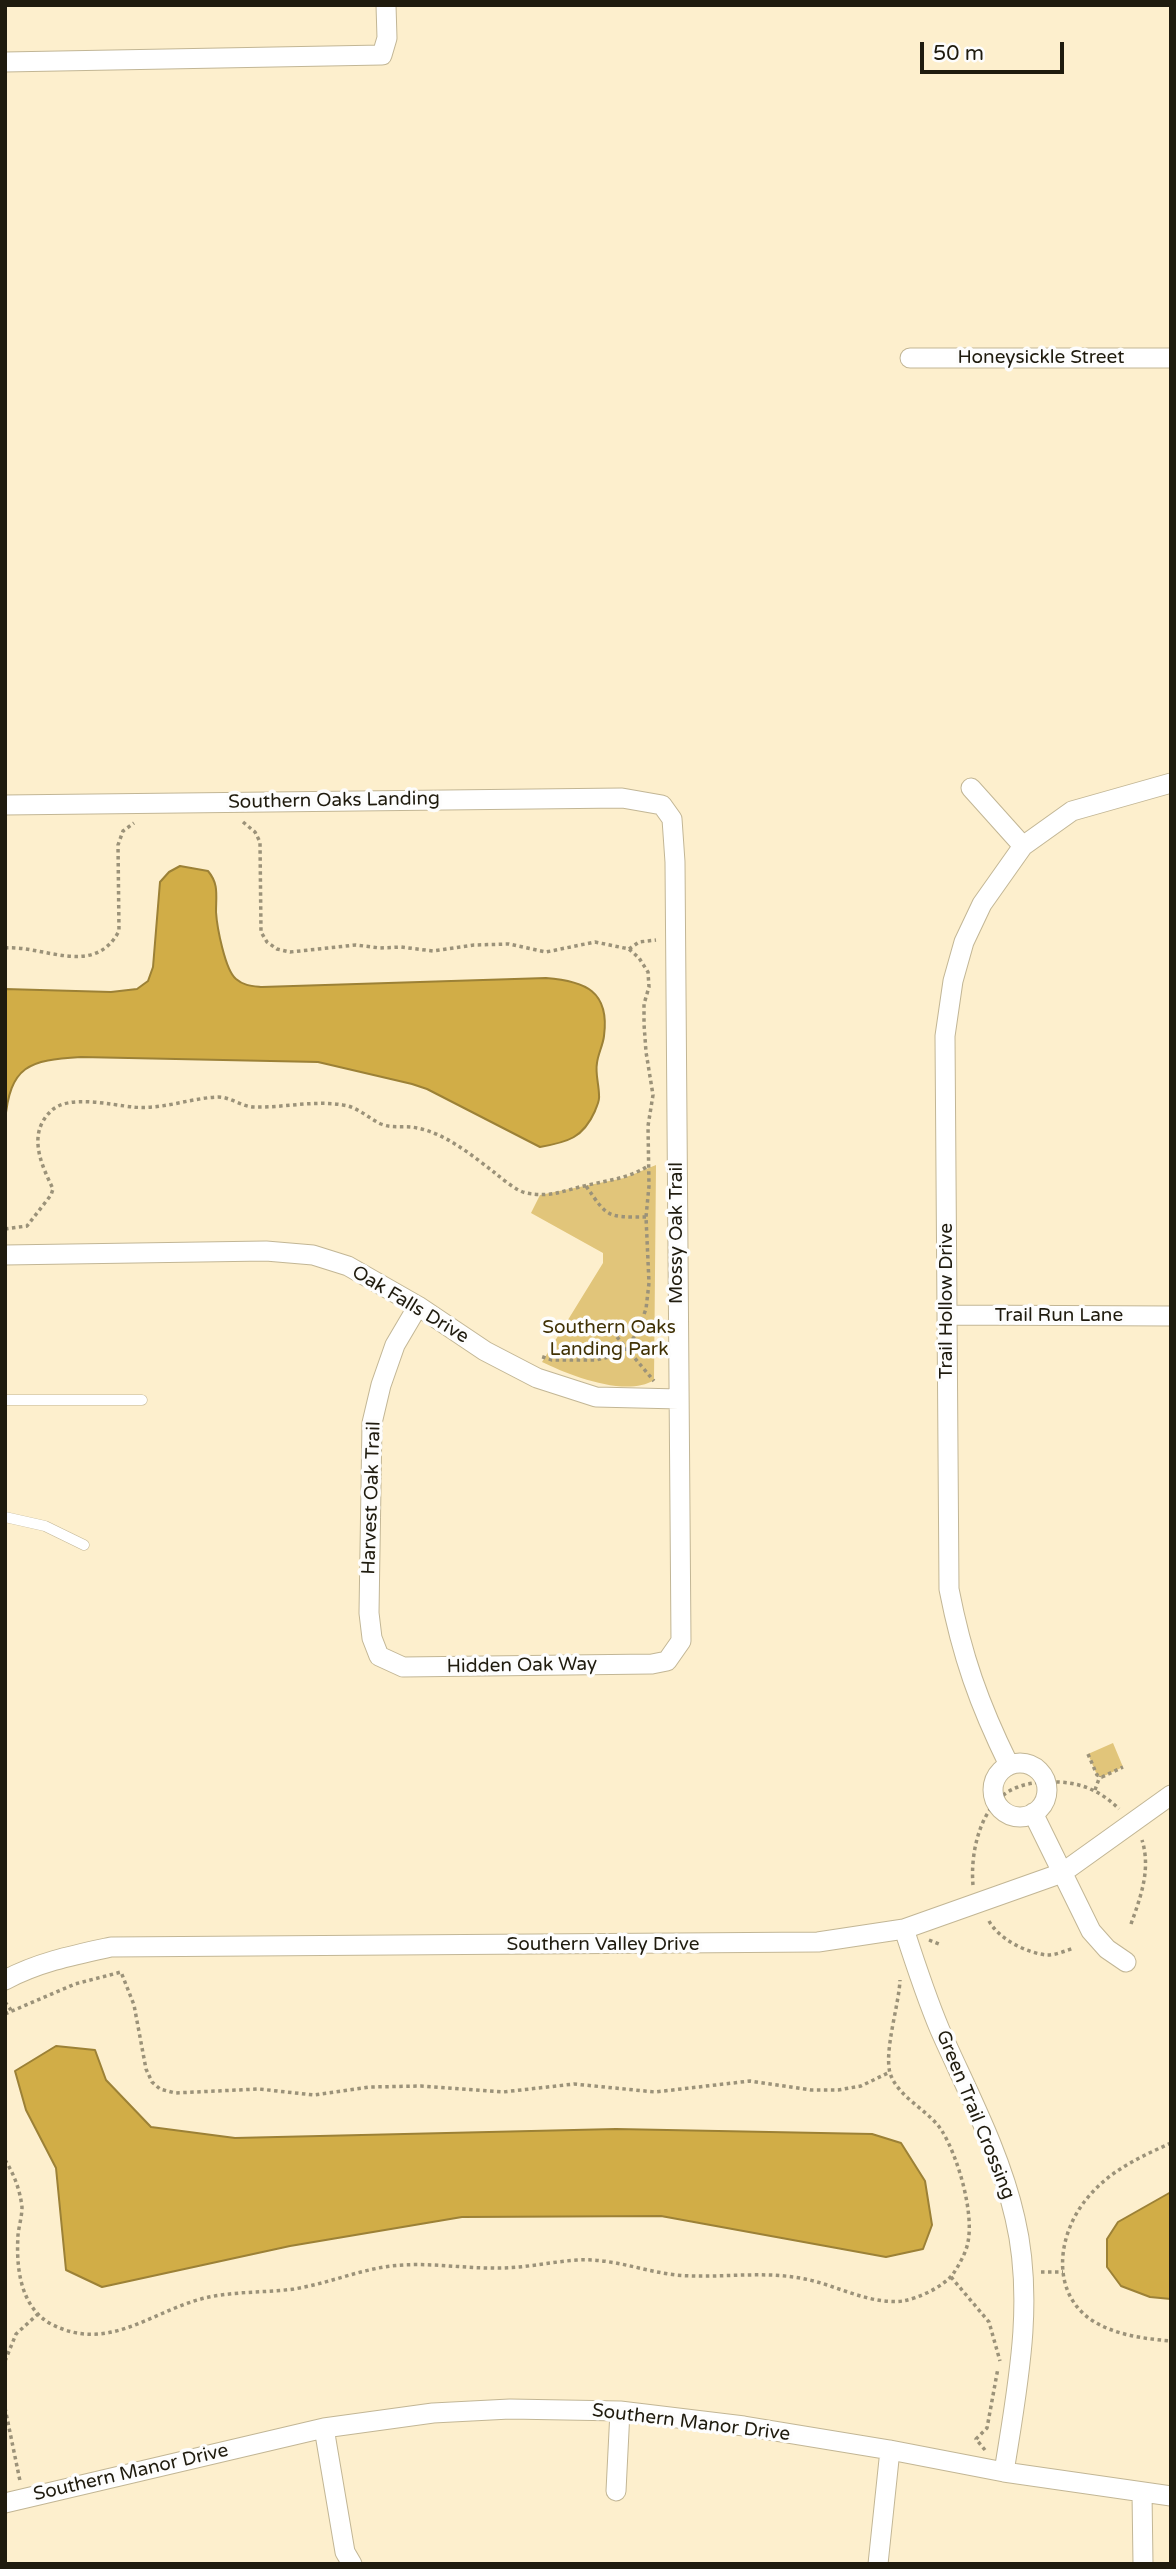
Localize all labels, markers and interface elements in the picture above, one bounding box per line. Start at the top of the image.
scale bar [924,28,1068,72]
text: 50 m [933,41,984,66]
street label: Honeysickle Street [957,347,1125,369]
street label: Southern Oaks Landing [228,788,440,814]
street label: Mossy Oak Trail [666,1162,688,1304]
street label: Trail Hollow Drive [936,1223,958,1379]
street label: Oak Falls Drive [347,1261,473,1349]
street label: Trail Run Lane [995,1305,1123,1327]
park label: Southern Oaks Landing Park [542,1317,676,1361]
street label: Harvest Oak Trail [358,1421,386,1575]
street label: Hidden Oak Way [447,1653,597,1679]
street label: Southern Valley Drive [506,1934,700,1956]
street label: Green Trail Crossing [931,2027,1019,2203]
street label: Southern Manor Drive [591,2400,791,2446]
street label: Southern Manor Drive [31,2439,231,2507]

